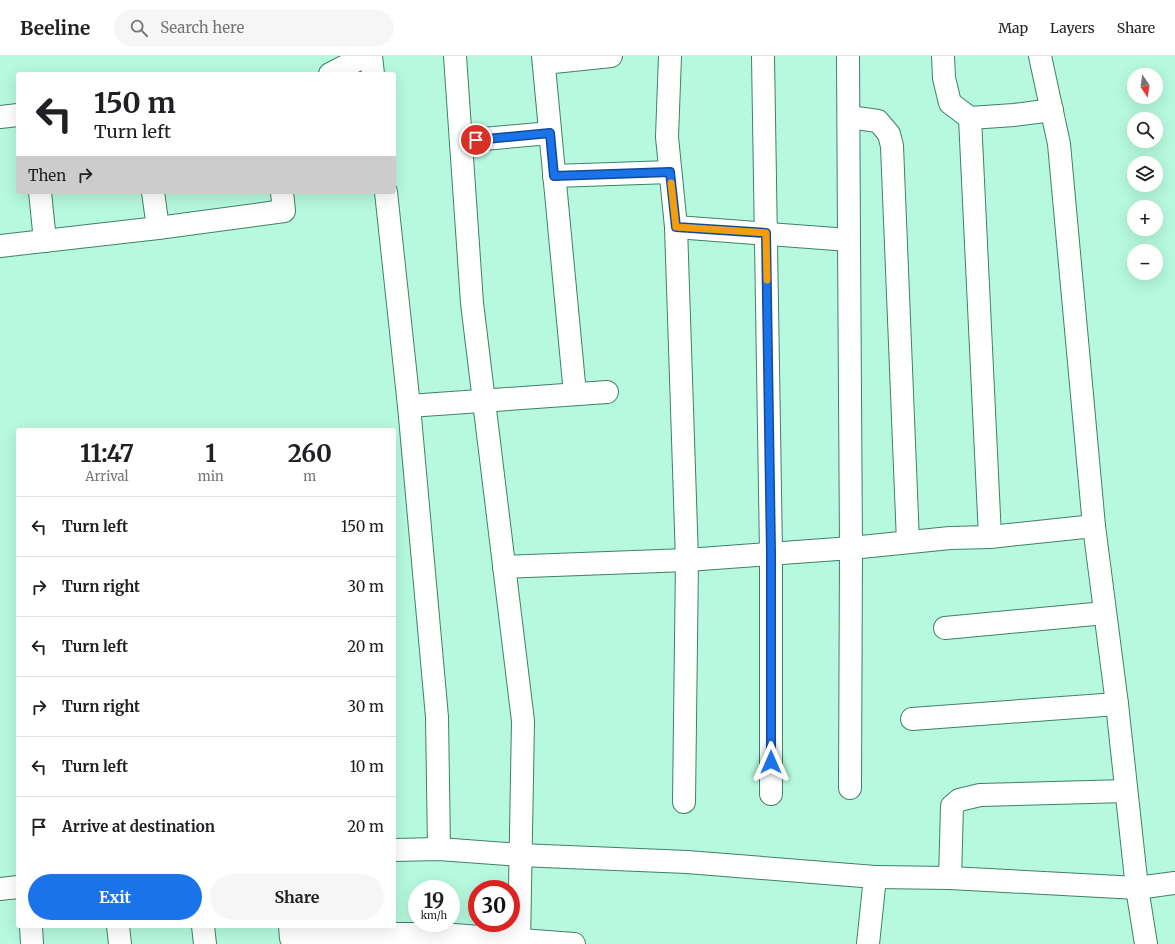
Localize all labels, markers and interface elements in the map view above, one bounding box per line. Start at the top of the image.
search box [114,10,394,46]
text: Beeline [20,16,90,40]
icon: search [128,17,150,39]
text: Search here [160,18,244,37]
text: Map [998,19,1028,37]
text: Layers [1050,19,1095,37]
text: Share [1117,19,1155,37]
north arrow [1127,68,1163,104]
map controls [1127,68,1163,280]
text: 150 m [94,85,176,121]
icon: left [28,88,80,140]
button: search [1127,112,1163,148]
text: Turn left [94,120,171,143]
pin [459,123,493,157]
icon: arrive [465,129,487,151]
button: layers [1127,156,1163,192]
icon: right [74,164,96,186]
text: Then [28,166,66,185]
button: + [1127,200,1163,236]
button: − [1127,244,1163,280]
text: 11:47 [80,438,134,469]
text: 1 [205,438,216,469]
text: 260 [288,438,332,469]
text: Arrival [85,468,129,485]
text: min [198,468,224,485]
text: m [303,468,316,485]
icon: left [28,516,50,538]
text: Turn left [62,517,128,536]
text: 150 m [341,517,384,536]
icon: right [28,576,50,598]
text: Turn right [62,577,140,596]
text: 30 m [347,577,384,596]
icon: left [28,636,50,658]
text: Turn left [62,637,128,656]
text: 20 m [347,637,384,656]
icon: right [28,696,50,718]
text: Turn right [62,697,140,716]
text: 30 m [347,697,384,716]
position arrow [750,741,792,783]
icon: left [28,756,50,778]
text: Turn left [62,757,128,776]
text: 10 m [350,757,384,776]
icon: arrive [28,816,50,838]
text: Arrive at destination [62,817,215,836]
text: 20 m [347,817,384,836]
button: Exit [28,874,202,920]
button: Share [210,874,384,920]
speed limit sign: 30 [468,880,520,932]
text: 19 [424,888,444,913]
text: km/h [421,909,447,922]

